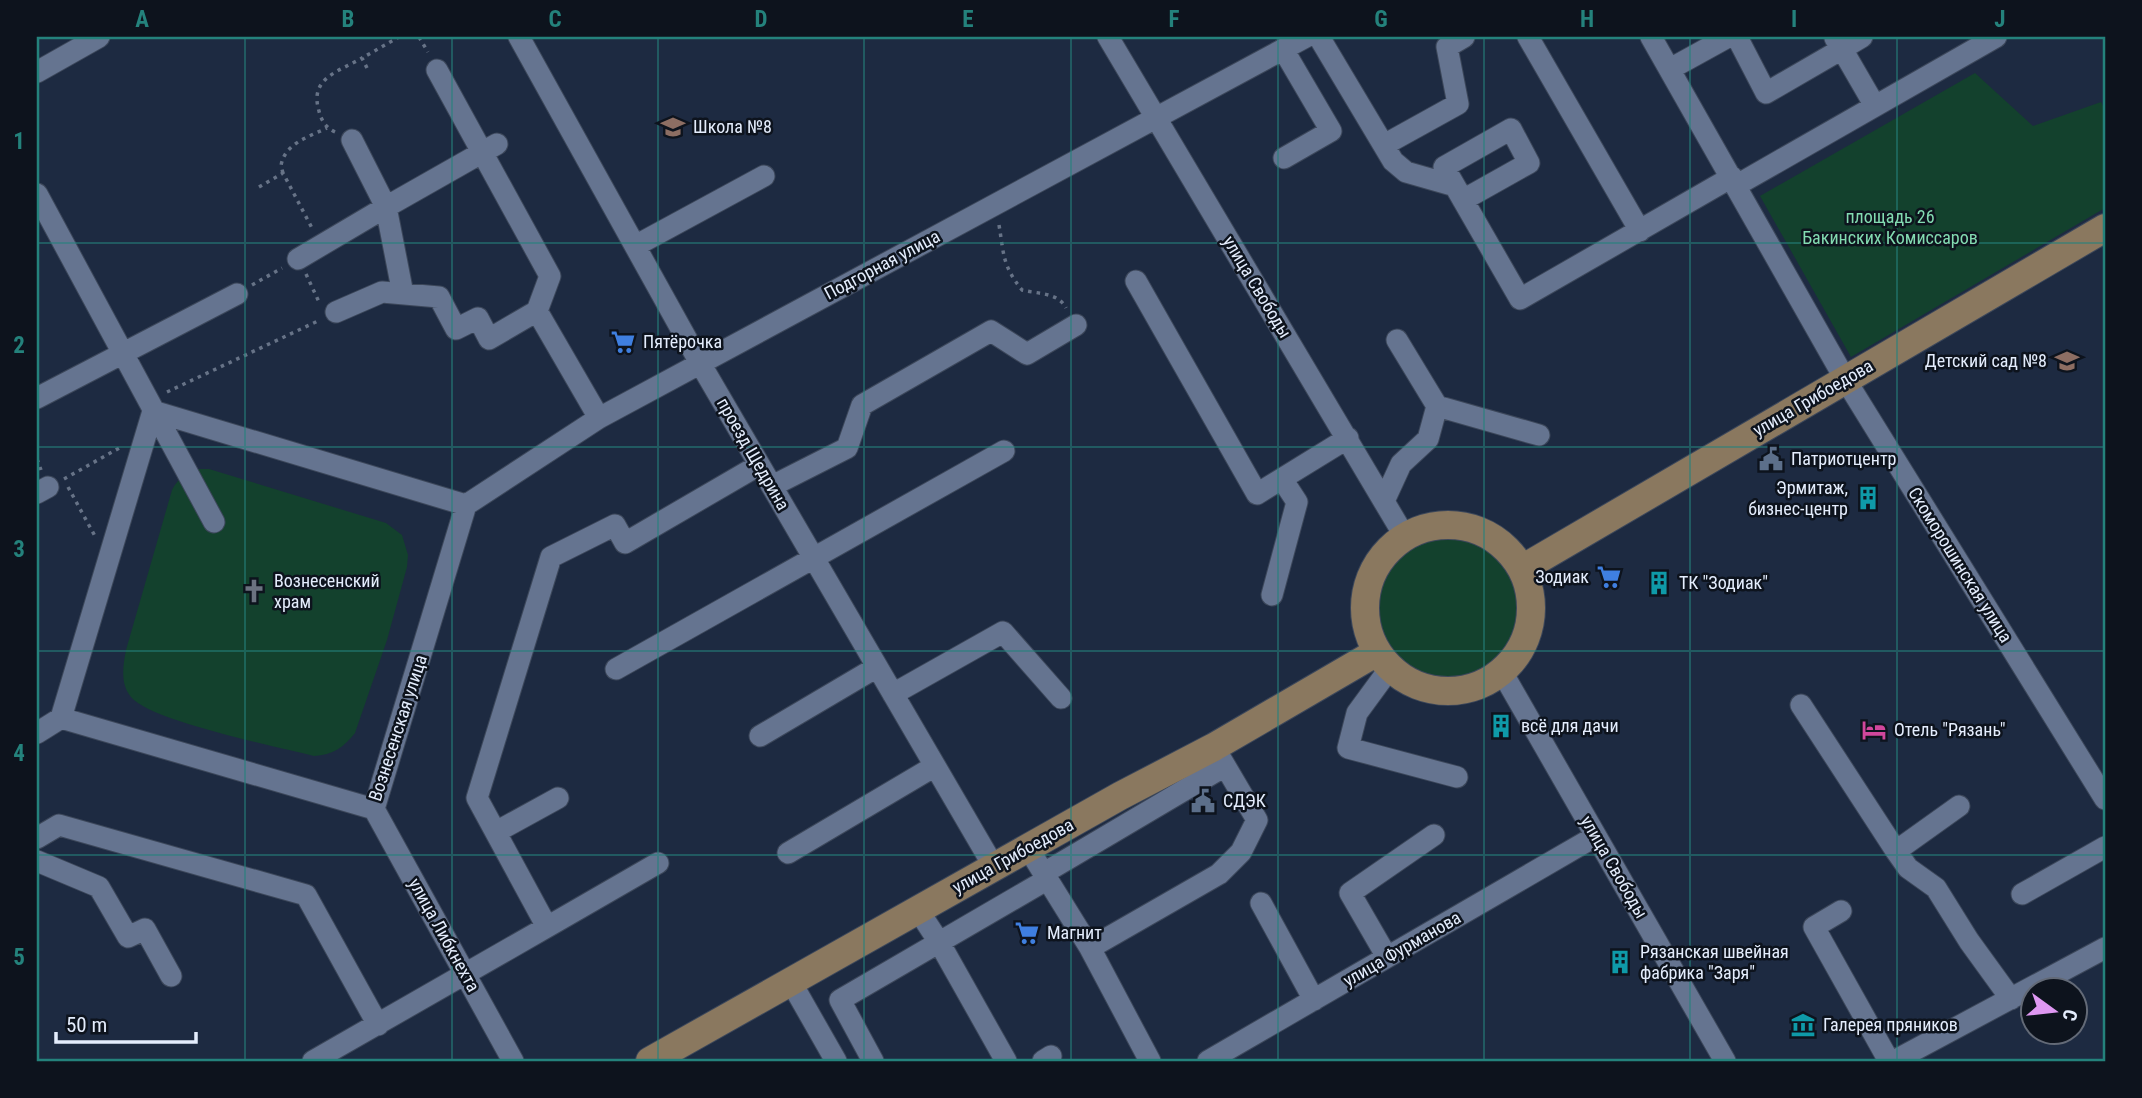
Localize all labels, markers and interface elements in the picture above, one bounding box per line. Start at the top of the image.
text: A [135,6,149,33]
text: B [342,6,354,33]
text: C [548,6,562,33]
text: D [755,6,768,33]
text: E [962,6,974,33]
text: F [1169,6,1180,33]
text: G [1374,6,1388,33]
text: H [1580,6,1594,33]
text: I [1791,6,1797,33]
text: J [1994,6,2006,33]
school or university icon: Школа №8 [659,113,687,141]
place label: Школа №8 [693,116,772,137]
text: 1 [13,128,25,155]
park label: площадь 26 Бакинских Комиссаров [1802,206,1978,248]
street label: Подгорная улица [820,225,943,304]
street label: улица Свободы [1219,232,1296,341]
supermarket icon: Пятёрочка [609,328,637,356]
place label: Пятёрочка [643,331,722,352]
text: 2 [13,332,25,359]
school or university icon: Детский сад №8 [2053,347,2081,375]
place label: Детский сад №8 [1925,350,2047,371]
street label: улица Грибоедова [1749,355,1877,440]
street label: проезд Щедрина [713,394,794,514]
public building icon: Патриотцентр [1757,445,1785,473]
place label: Патриотцентр [1791,448,1897,469]
place label: Эрмитаж, бизнес-центр [1748,477,1848,519]
street label: Скоморошинская улица [1904,483,2017,646]
building icon: Эрмитаж, бизнес-центр [1854,484,1882,512]
text: 3 [13,536,25,563]
supermarket icon: Зодиак [1595,563,1623,591]
place label: Зодиак [1535,566,1589,587]
building icon: ТК "Зодиак" [1645,569,1673,597]
place label: Вознесенский храм [274,570,380,612]
place label: ТК "Зодиак" [1679,572,1768,593]
church icon: Вознесенский храм [240,577,268,605]
street label: Вознесенская улица [364,652,431,804]
building icon: всё для дачи [1487,712,1515,740]
place label: всё для дачи [1521,715,1619,736]
hotel icon: Отель "Рязань" [1860,716,1888,744]
place label: Отель "Рязань" [1894,719,2006,740]
text: 4 [13,740,25,767]
public building icon: СДЭК [1189,787,1217,815]
place label: СДЭК [1223,790,1266,811]
street label: улица Свободы [1577,812,1652,922]
street label: улица Грибоедова [949,814,1077,898]
street label: улица Либкнехта [405,874,484,995]
street label: улица Фурманова [1339,906,1464,991]
supermarket icon: Магнит [1013,919,1041,947]
place label: Магнит [1047,922,1102,943]
place label: Рязанская швейная фабрика "Заря" [1640,941,1789,983]
text: 5 [13,944,25,971]
building icon: Рязанская швейная фабрика "Заря" [1606,948,1634,976]
north arrow [2020,976,2090,1046]
scale bar [56,1000,196,1044]
text: С [2057,1007,2082,1024]
museum icon: Галерея пряников [1789,1011,1817,1039]
text: 50 m [66,1013,107,1037]
place label: Галерея пряников [1823,1014,1958,1035]

